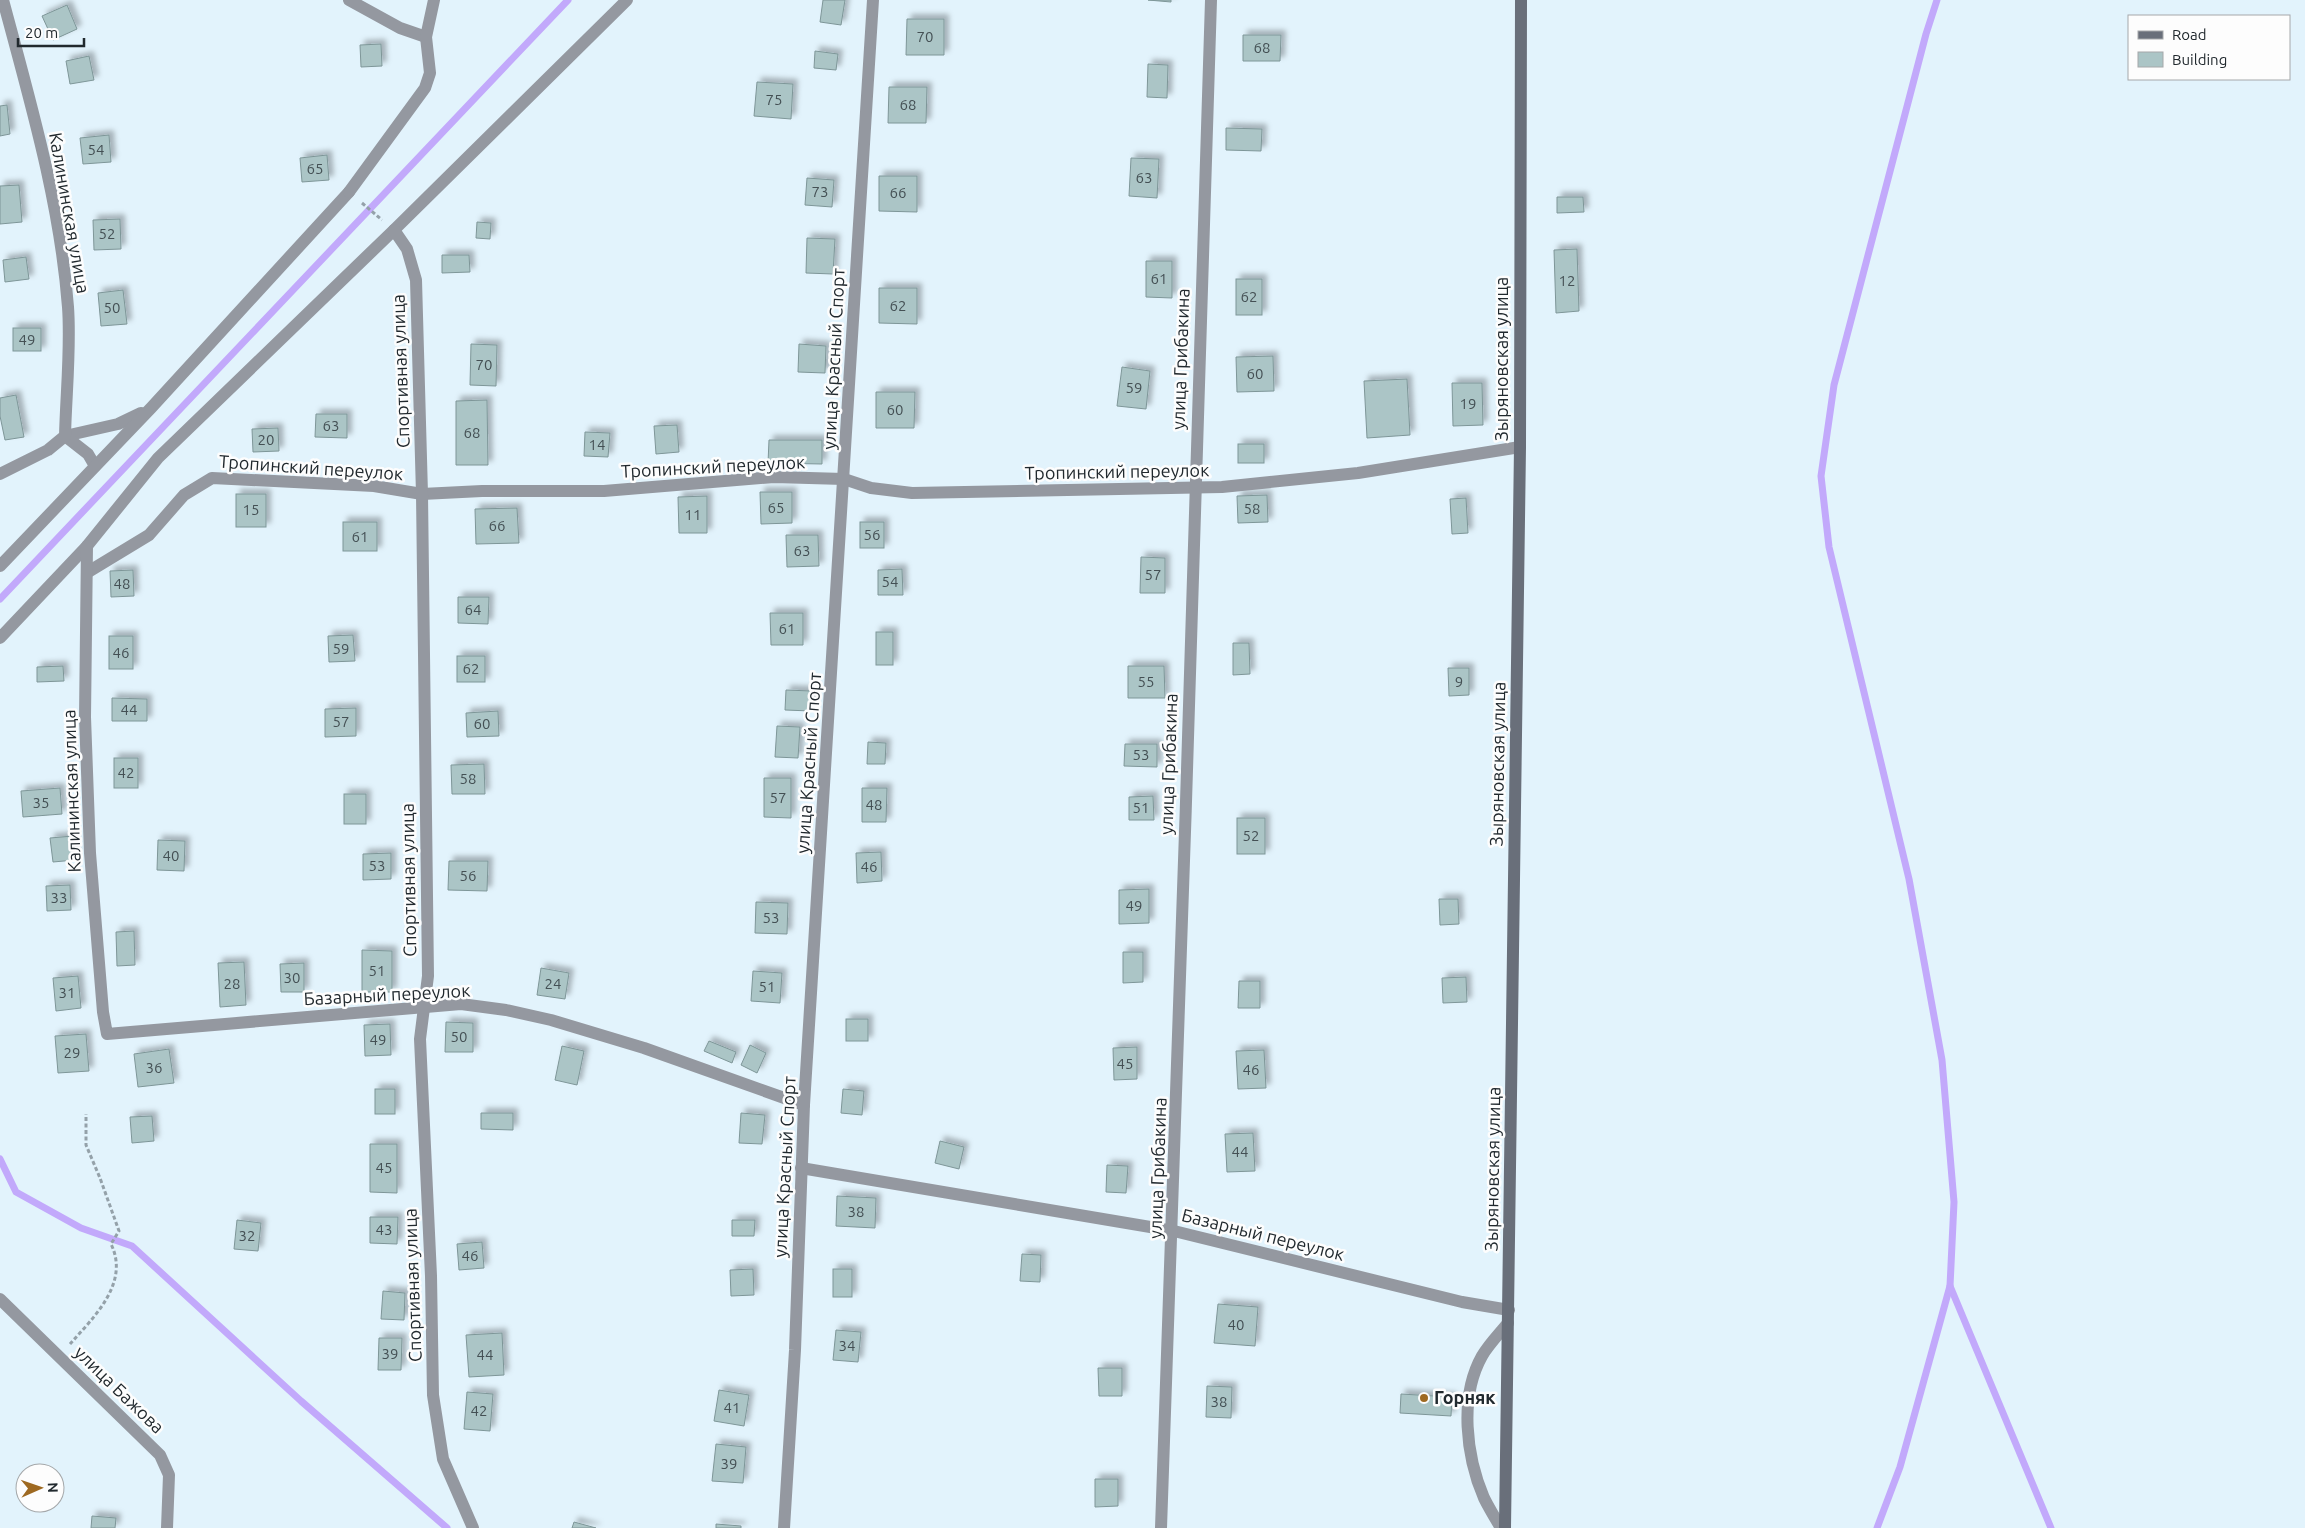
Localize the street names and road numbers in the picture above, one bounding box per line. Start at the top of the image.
street label: Калининская улица [46,131,94,295]
street label: улица Красный Спорт [818,268,848,450]
street label: Зыряновская улица [1491,277,1511,441]
street label: улица Грибакина [1168,288,1192,430]
street label: Спортивная улица [387,294,413,448]
street label: Тропинский переулок [218,451,404,483]
street label: Тропинский переулок [620,451,806,481]
street label: Тропинский переулок [1025,459,1209,483]
street label: улица Красный Спорт [792,672,824,854]
street label: Зыряновская улица [1486,682,1508,846]
street label: улица Грибакина [1156,693,1180,835]
street label: Калининская улица [58,709,84,873]
street label: Спортивная улица [397,803,419,957]
street label: Базарный переулок [303,980,471,1008]
street label: улица Красный Спорт [769,1076,799,1258]
street label: Зыряновская улица [1481,1087,1503,1251]
street label: улица Грибакина [1145,1097,1169,1239]
street label: Базарный переулок [1180,1204,1347,1264]
street label: Спортивная улица [399,1208,425,1362]
street label: улица Бажова [71,1342,169,1437]

